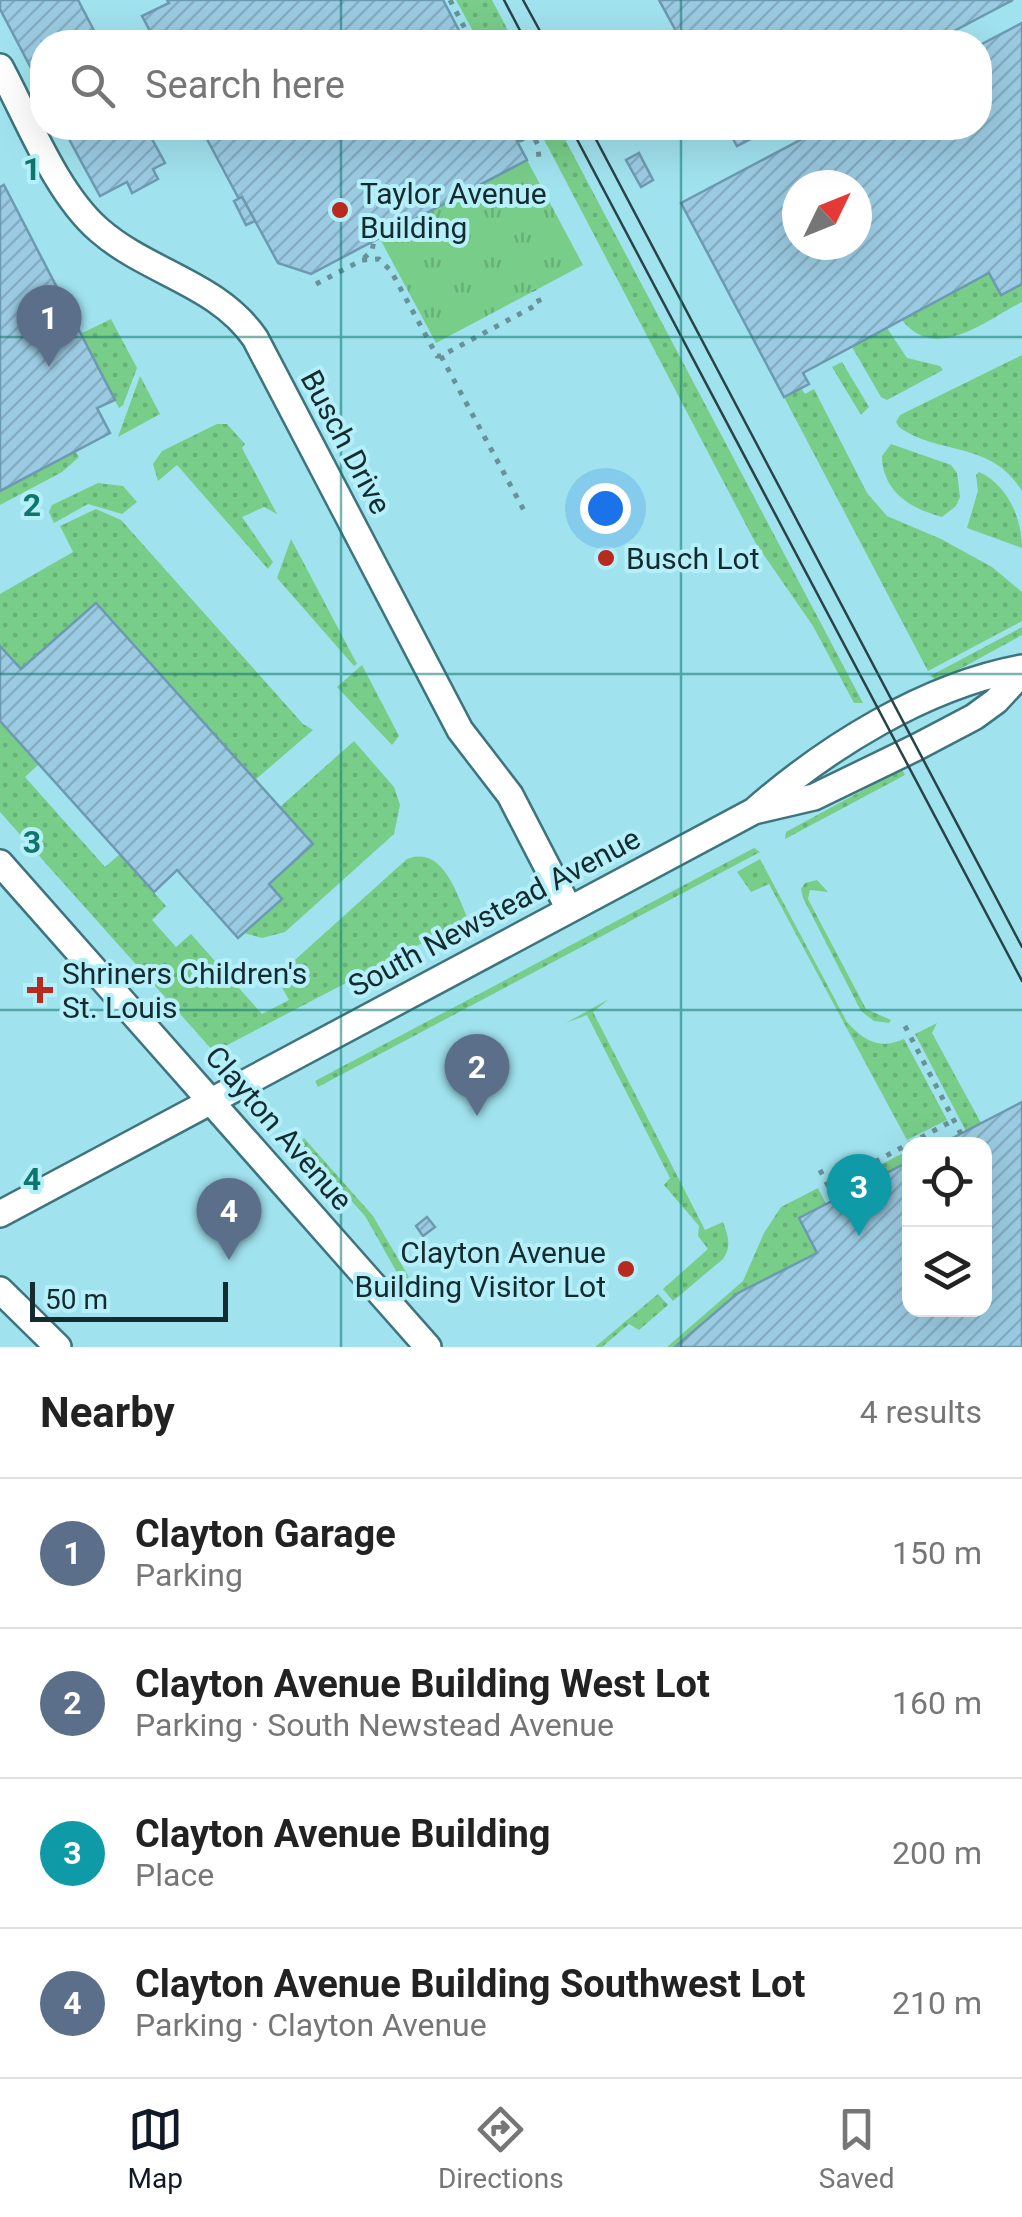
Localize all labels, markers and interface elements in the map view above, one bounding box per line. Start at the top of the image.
search box [30,30,992,140]
icon: search [65,58,120,113]
text: Search here [145,63,345,107]
text: 1 [23,150,41,188]
north arrow [782,170,872,260]
place label: Taylor Avenue Building [360,176,547,245]
marker: Taylor Avenue Building [329,199,351,221]
pin: 1 [17,284,82,367]
street label: Busch Drive [294,364,398,520]
your location [580,483,631,534]
text: 2 [23,486,41,524]
place label: Busch Lot [626,541,759,576]
marker: Busch Lot [595,547,617,569]
street label: South Newstead Avenue [342,820,646,1004]
text: 3 [23,823,41,861]
place label: Shriners Children's St. Louis [62,956,307,1025]
marker: Shriners Children's St. Louis [27,977,53,1003]
pin: 2 [444,1034,510,1116]
street label: Clayton Avenue [198,1039,360,1217]
map controls [902,1137,992,1317]
button: locate [902,1137,992,1227]
pin: 3 [826,1154,892,1236]
text: 4 [23,1160,41,1198]
pin: 4 [196,1178,262,1260]
button: layers [902,1227,992,1317]
place label: Clayton Avenue Building Visitor Lot [355,1235,606,1304]
marker: Clayton Avenue Building Visitor Lot [615,1258,637,1280]
scale bar [30,1277,228,1322]
text: 50 m [45,1283,108,1316]
text: Nearby [40,1388,175,1437]
text: 4 results [860,1393,982,1431]
text: Clayton Garage [135,1512,396,1556]
text: 1 [63,1534,82,1572]
text: 150 m [892,1534,982,1572]
text: Parking [135,1556,243,1594]
text: Clayton Avenue Building West Lot [135,1662,710,1706]
text: 2 [63,1684,82,1722]
text: 160 m [892,1684,982,1722]
text: Parking · South Newstead Avenue [135,1706,614,1744]
text: Clayton Avenue Building [135,1812,550,1856]
text: 3 [63,1834,82,1872]
text: 200 m [892,1834,982,1872]
text: Place [135,1856,214,1894]
text: Clayton Avenue Building Southwest Lot [135,1962,805,2006]
text: 4 [63,1984,82,2022]
text: 210 m [892,1984,982,2022]
text: Parking · Clayton Avenue [135,2006,487,2044]
tab: Map [128,2102,183,2195]
tab: Directions [438,2102,564,2195]
tab: Saved [819,2102,894,2195]

